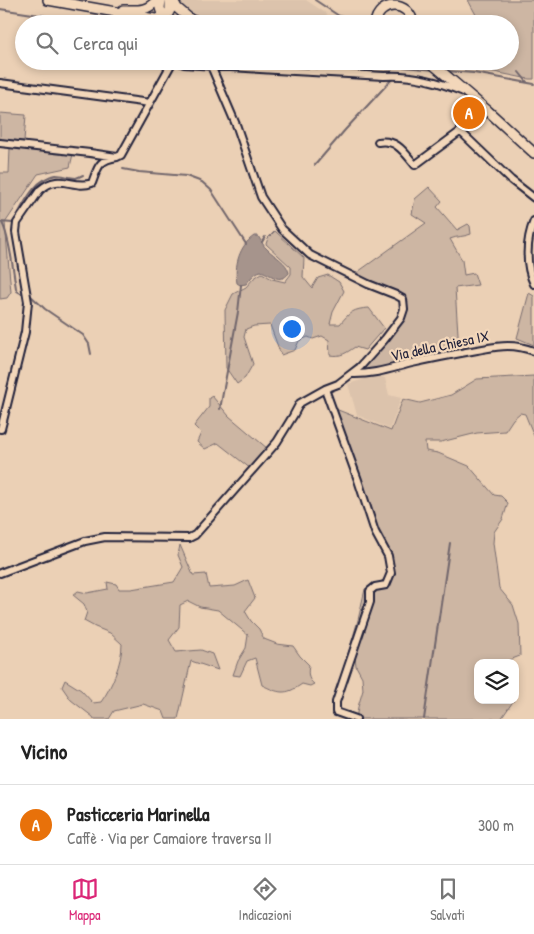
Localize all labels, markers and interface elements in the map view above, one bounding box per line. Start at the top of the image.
search box [15,15,519,70]
icon: search [33,29,61,57]
text: Cerca qui [73,30,138,56]
pin: A [453,94,485,132]
your location [279,316,305,342]
street label: Via della Chiesa IX [389,325,491,366]
map controls [474,659,519,704]
button: layers [474,659,519,704]
text: Vicino [20,737,67,766]
text: Pasticceria Marinella [67,801,210,827]
text: A [32,814,40,836]
text: 300 m [478,814,514,836]
text: Caffè · Via per Camaiore traversa II [67,827,272,849]
tab: Mappa [69,875,100,924]
tab: Indicazioni [239,875,292,924]
tab: Salvati [430,875,465,924]

